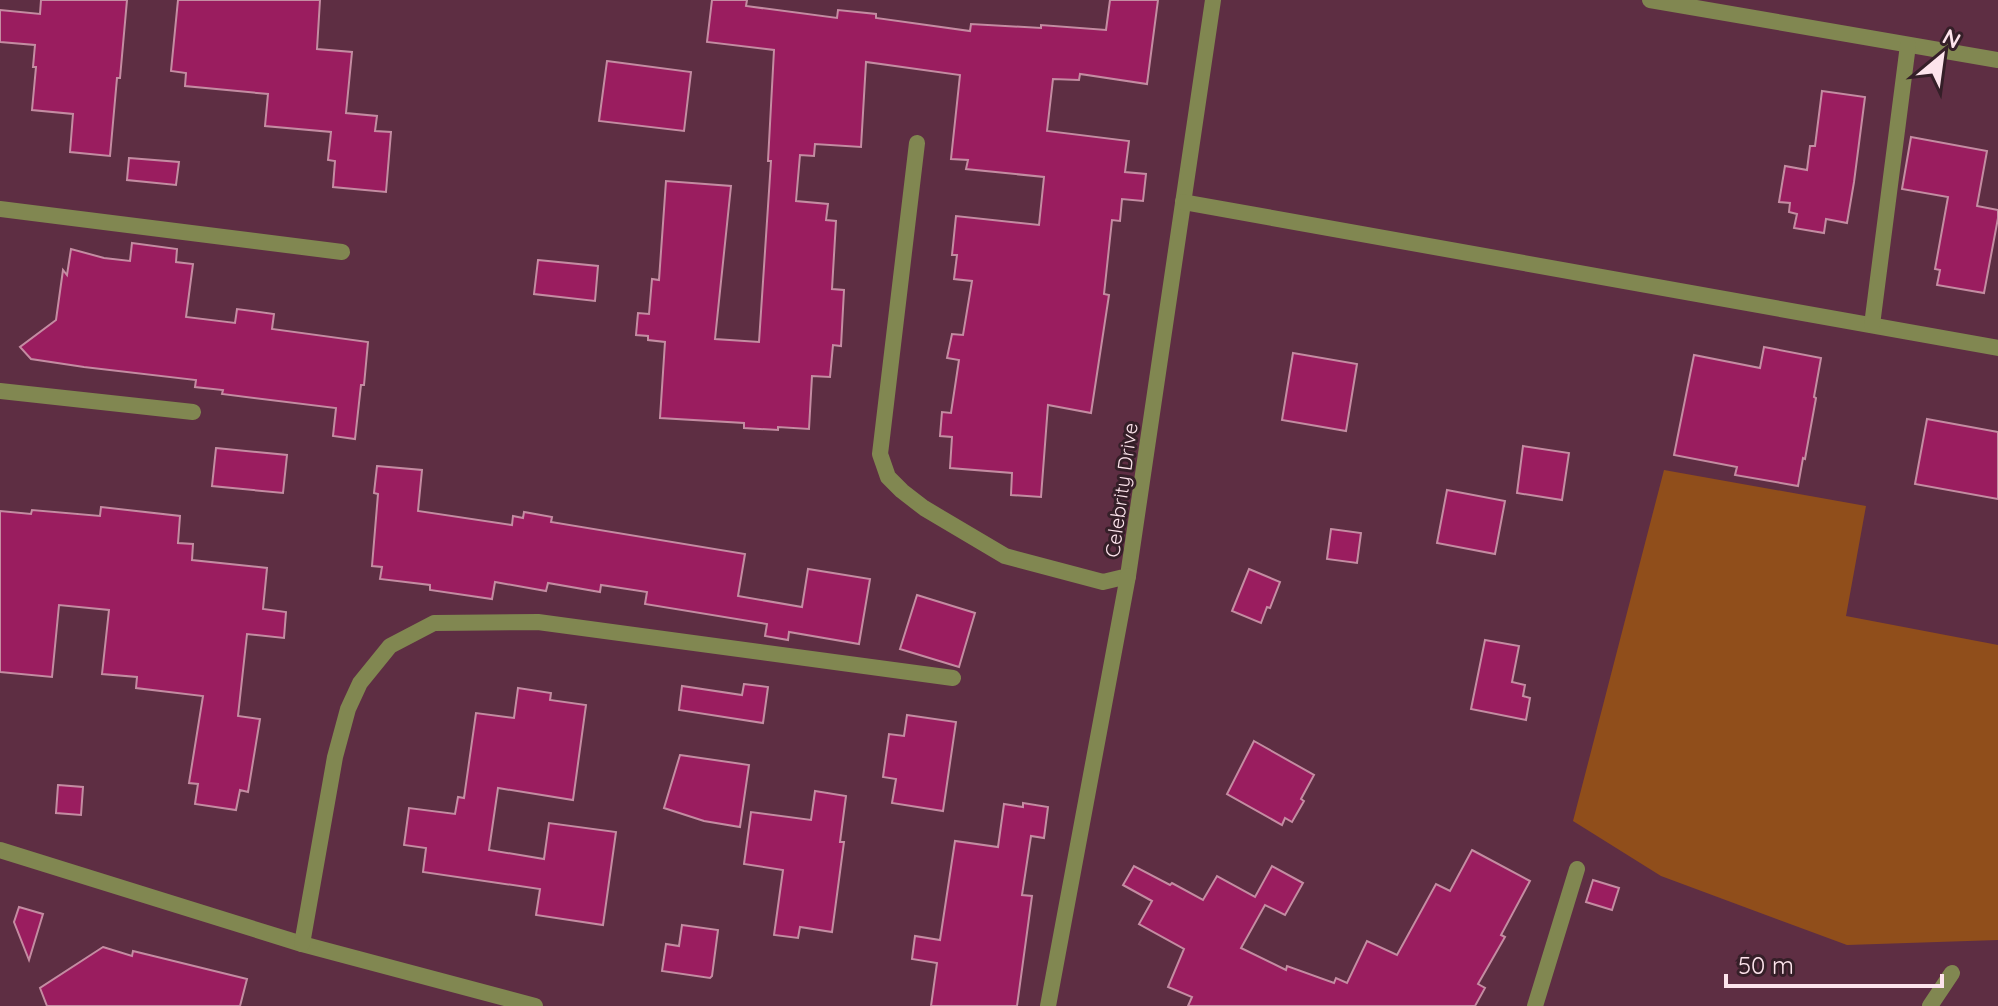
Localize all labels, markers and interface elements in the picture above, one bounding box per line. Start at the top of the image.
north arrow [1902,16,1982,96]
text: N [1938,22,1966,55]
street label: Celebrity Drive [1099,421,1143,559]
scale bar [1726,938,1942,988]
text: 50 m [1738,950,1794,980]

